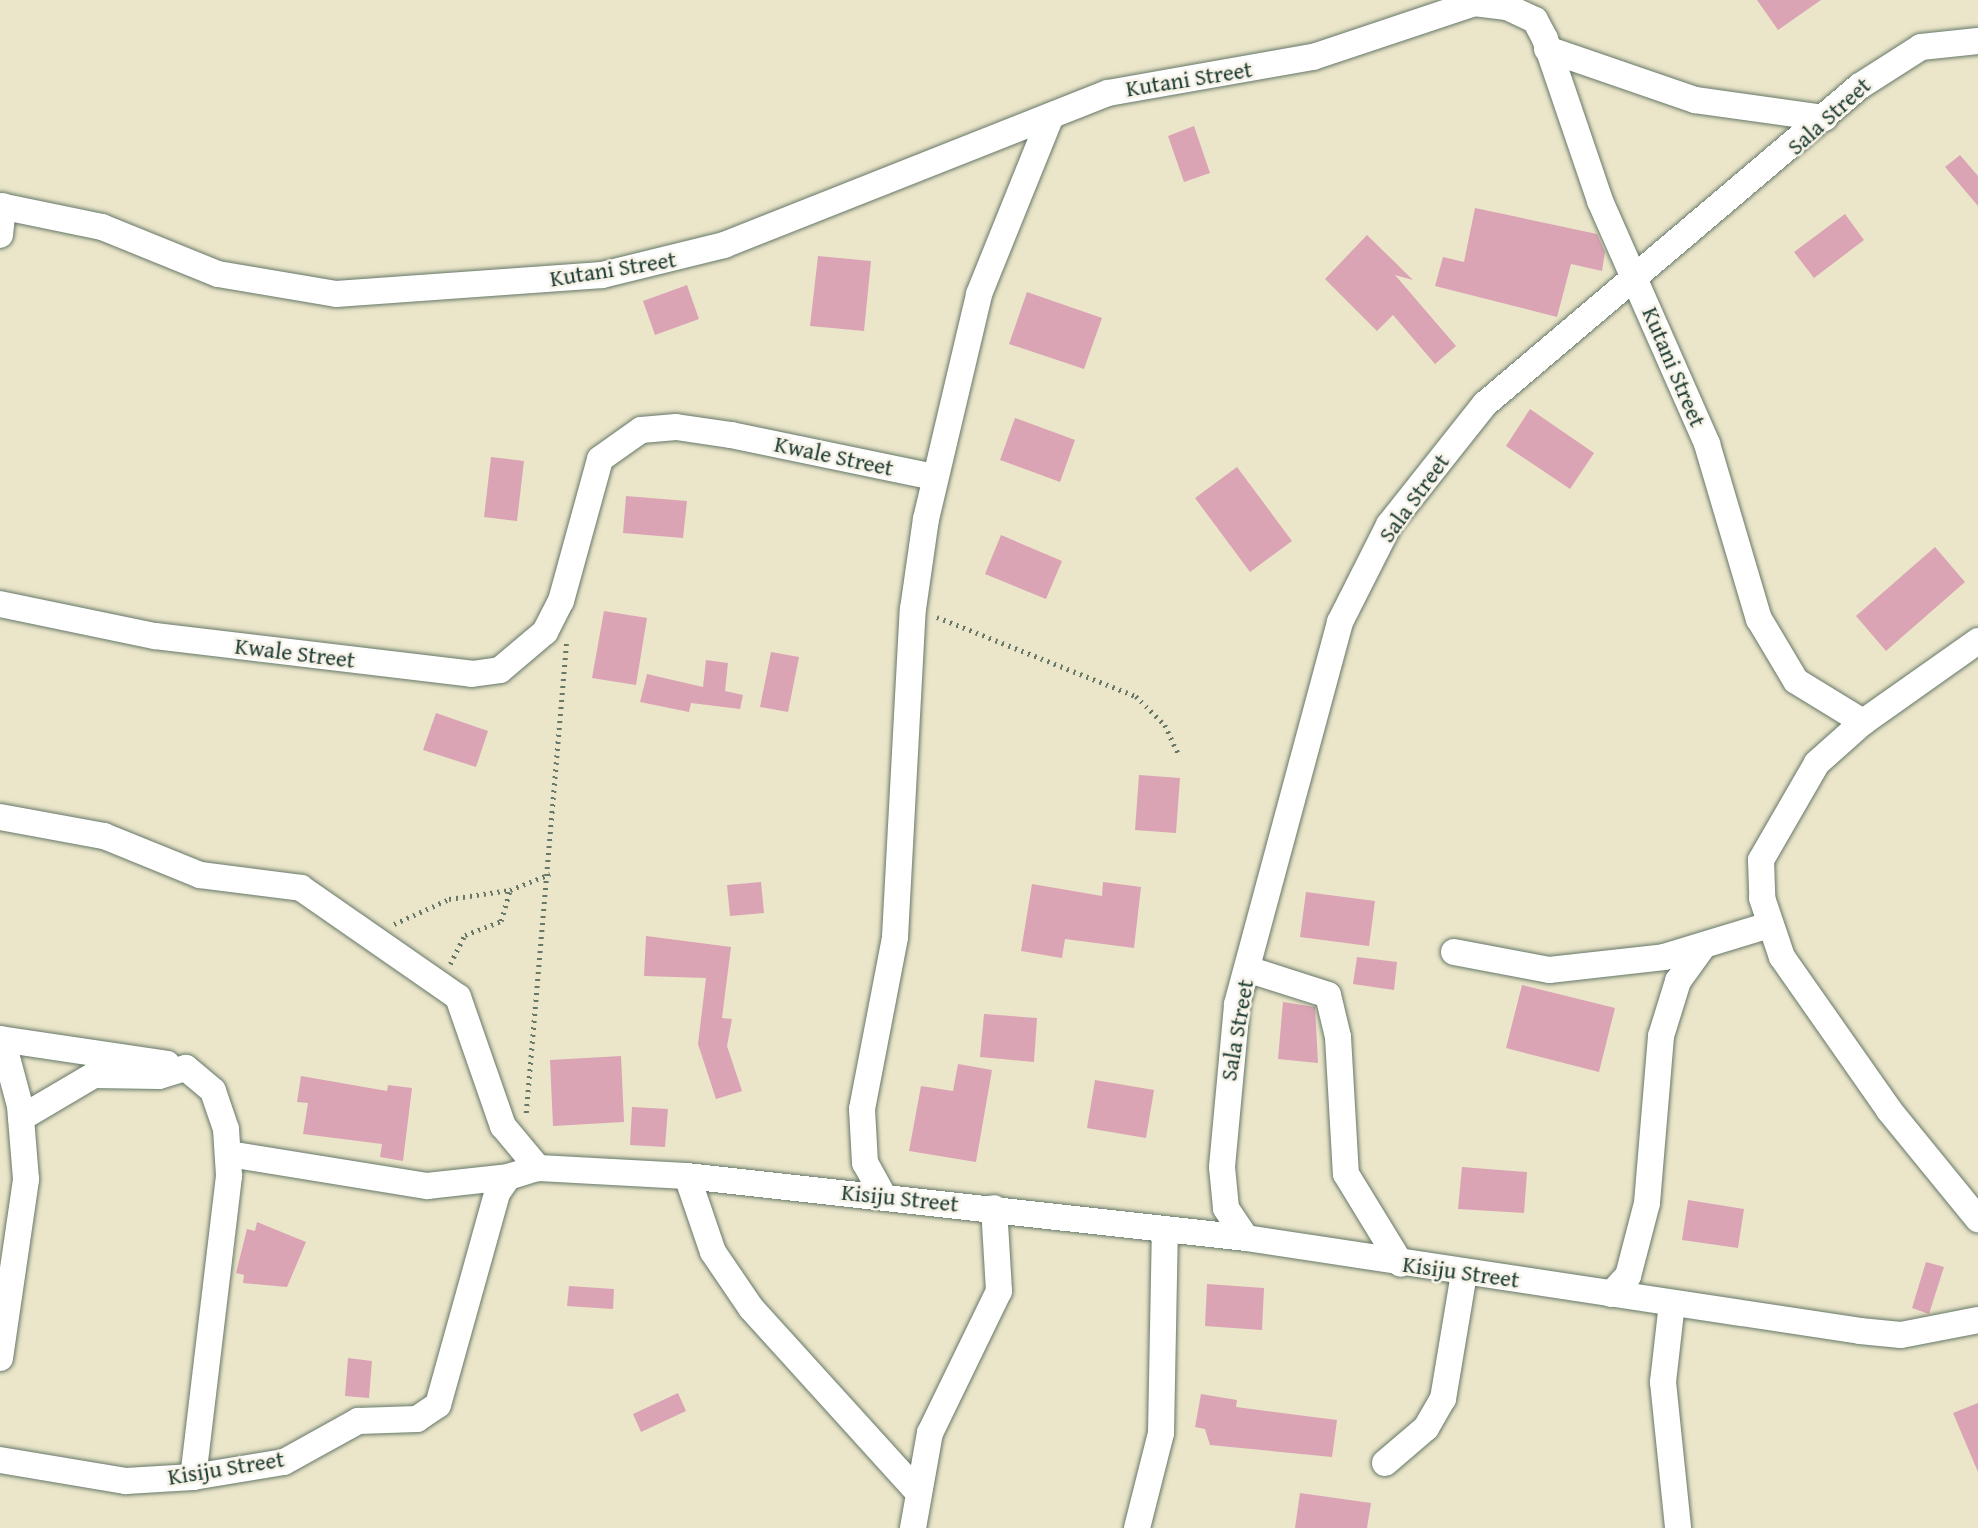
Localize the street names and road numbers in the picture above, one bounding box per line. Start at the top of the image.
street label: Kutani Street [1124,55,1254,103]
street label: Sala Street [1782,71,1876,161]
street label: Kutani Street [548,245,678,293]
street label: Kutani Street [1636,303,1712,431]
street label: Kwale Street [772,430,896,482]
street label: Sala Street [1373,448,1455,548]
street label: Kwale Street [233,632,357,674]
street label: Sala Street [1214,977,1260,1083]
street label: Kisiju Street [840,1178,960,1218]
street label: Kisiju Street [1401,1250,1521,1294]
street label: Kisiju Street [166,1445,286,1491]

